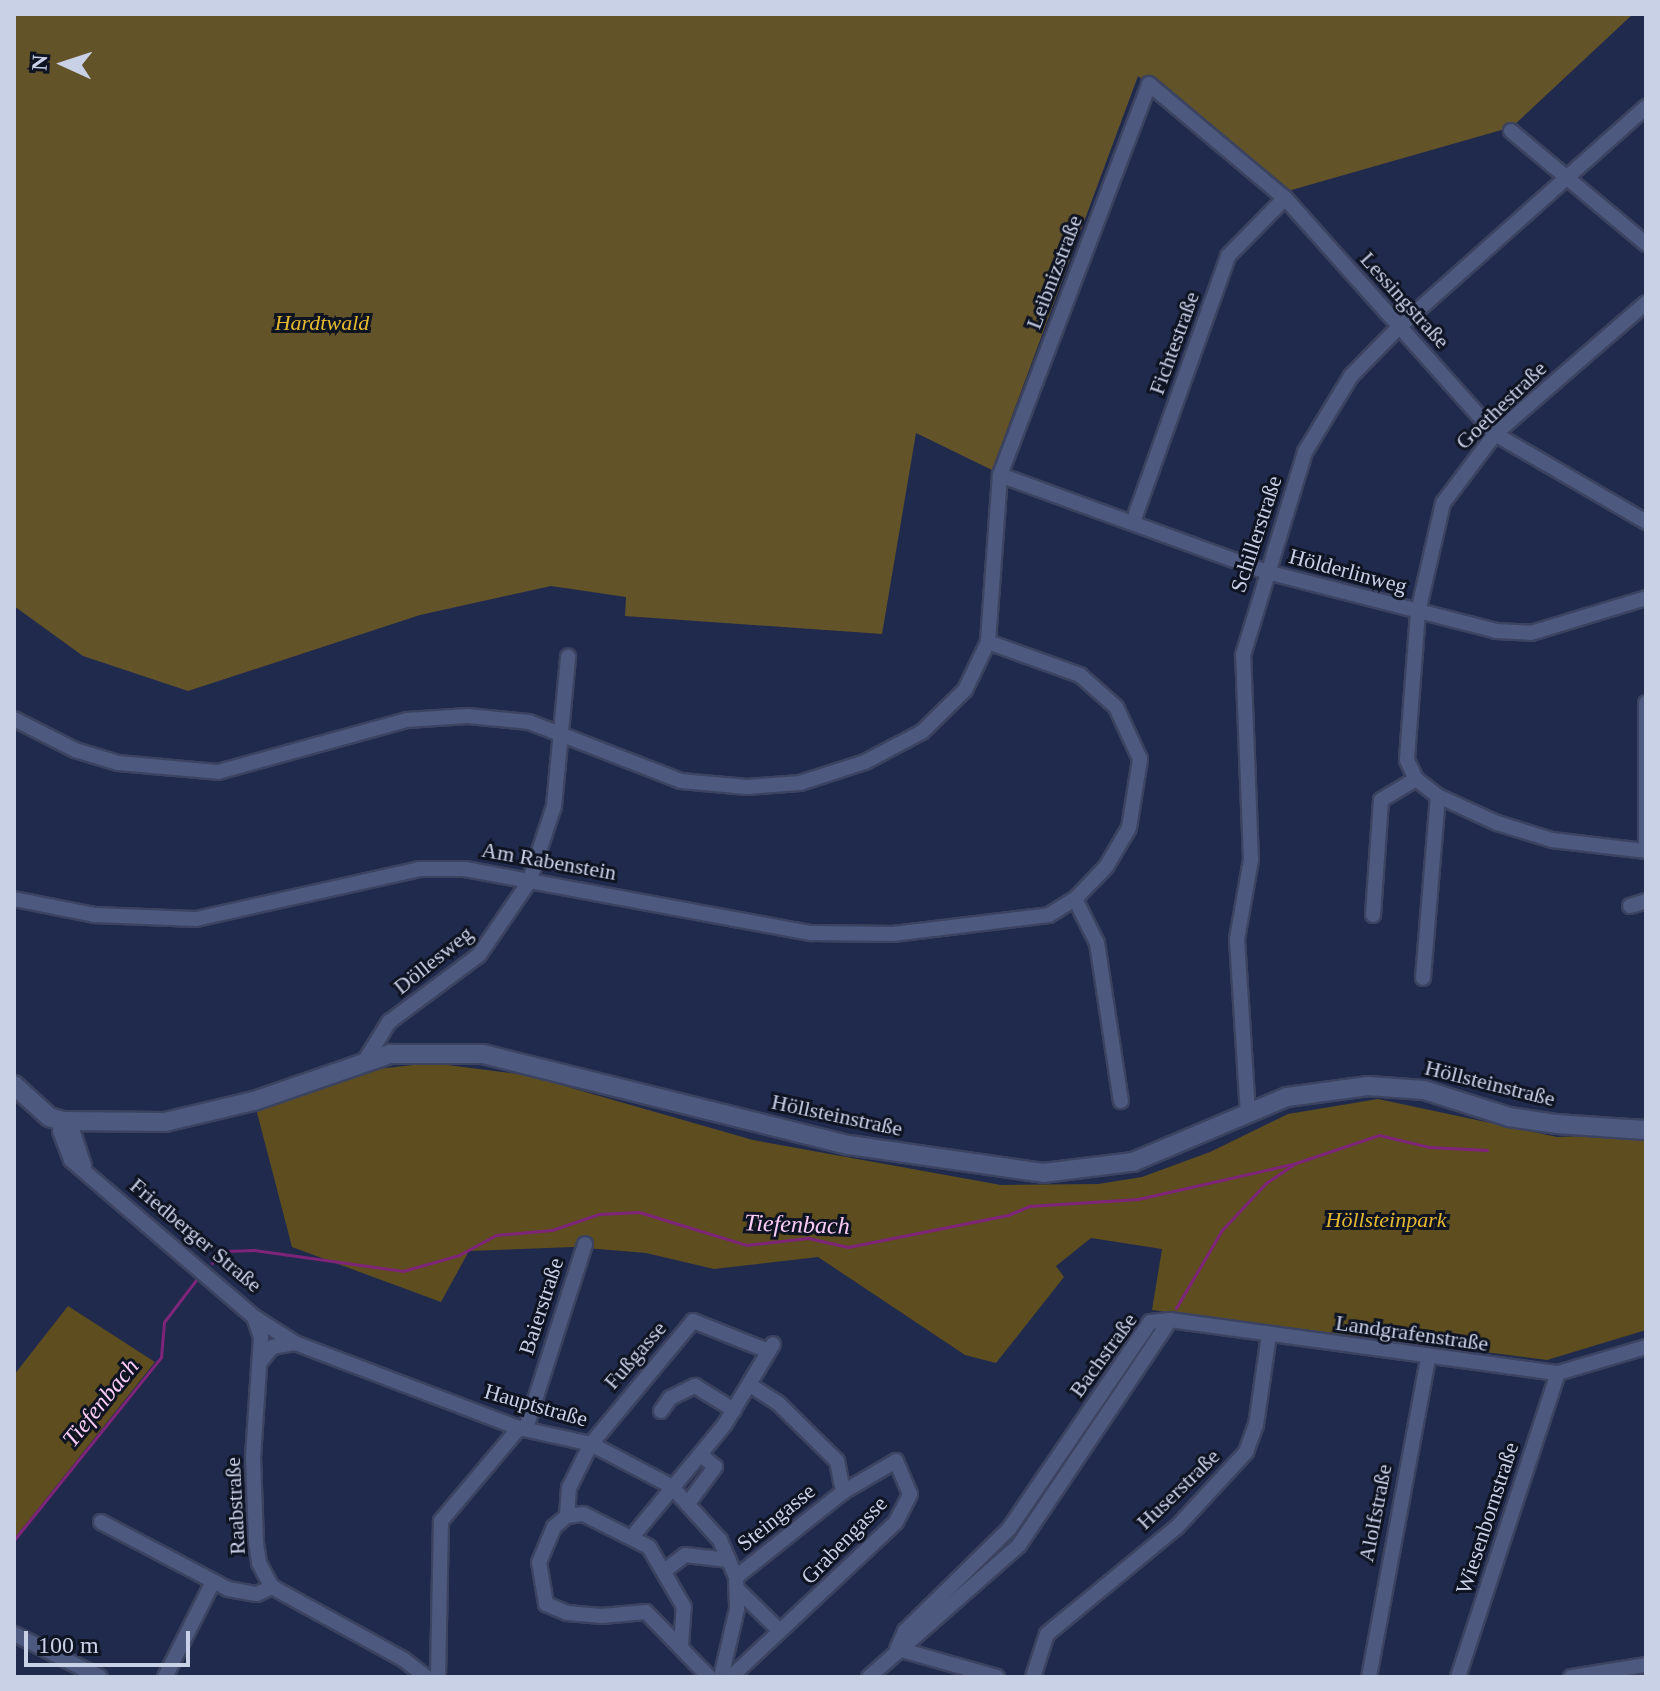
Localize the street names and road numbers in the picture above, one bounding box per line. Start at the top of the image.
street label: Leibnizstraße [1020,211,1088,333]
street label: Lessingstraße [1355,246,1455,354]
street label: Fichtestraße [1143,288,1205,398]
street label: Goethestraße [1450,355,1552,455]
street label: Schillerstraße [1225,472,1287,596]
street label: Hölderlinweg [1286,543,1410,599]
street label: Am Rabenstein [480,836,618,886]
street label: Döllesweg [388,920,478,1000]
street label: Höllsteinstraße [1422,1054,1558,1112]
street label: Höllsteinstraße [769,1088,905,1142]
street label: Friedberger Straße [125,1172,267,1298]
street label: Baierstraße [513,1254,569,1358]
street label: Bachstraße [1064,1308,1142,1402]
street label: Landgrafenstraße [1334,1309,1490,1357]
street label: Fußgasse [598,1315,672,1395]
street label: Hauptstraße [481,1378,591,1432]
street label: Wiesenbornstraße [1450,1439,1524,1597]
street label: Huserstraße [1131,1443,1225,1535]
street label: Raabstraße [219,1457,251,1555]
street label: Alolfstraße [1353,1462,1397,1564]
street label: Steingasse [732,1478,820,1556]
street label: Grabengasse [795,1490,893,1590]

